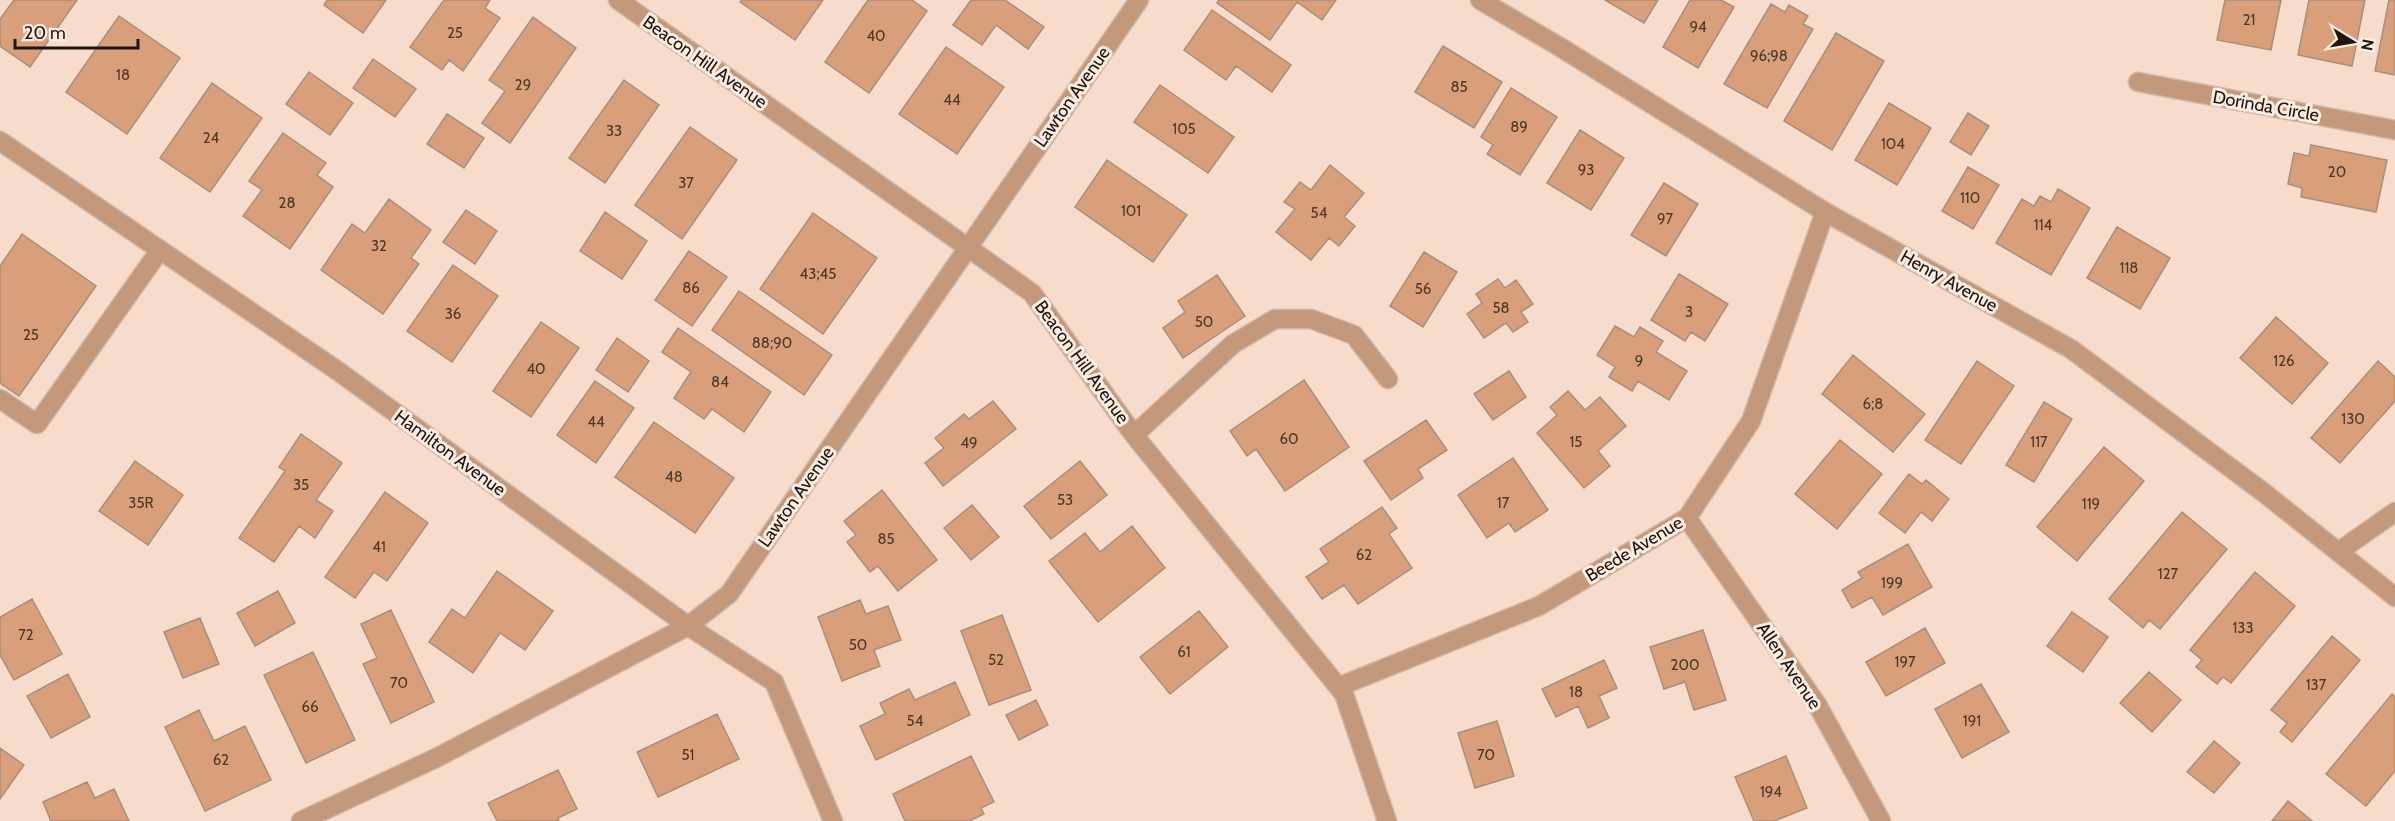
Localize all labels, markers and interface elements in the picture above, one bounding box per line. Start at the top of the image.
street label: Beacon Hill Avenue [639,11,771,113]
house number: 21 [2243,11,2255,29]
scale bar [15,12,138,50]
north arrow [2323,12,2383,72]
house number: 94 [1689,18,1707,36]
text: 20 m [24,22,66,44]
house number: 25 [447,24,463,42]
house number: 40 [866,27,886,45]
text: N [2357,37,2378,52]
street label: Lawton Avenue [1029,43,1115,151]
house number: 96;98 [1750,47,1788,65]
house number: 18 [116,66,130,84]
house number: 29 [515,76,531,94]
house number: 85 [1450,78,1468,96]
street label: Dorinda Circle [2211,86,2321,126]
house number: 44 [943,91,961,109]
house number: 89 [1510,118,1528,136]
house number: 105 [1172,120,1196,138]
house number: 33 [606,122,622,140]
house number: 24 [203,129,220,147]
house number: 104 [1881,135,1905,153]
house number: 93 [1578,161,1594,179]
house number: 20 [2328,163,2346,181]
house number: 37 [678,174,694,192]
house number: 110 [1960,189,1980,207]
house number: 28 [279,194,295,212]
house number: 101 [1121,202,1141,220]
house number: 54 [1311,204,1328,222]
house number: 97 [1657,210,1673,228]
house number: 114 [2034,216,2053,234]
house number: 32 [371,237,387,255]
street label: Henry Avenue [1897,245,2001,317]
house number: 118 [2120,259,2138,277]
house number: 43;45 [800,265,836,283]
house number: 86 [682,279,700,297]
house number: 56 [1415,280,1431,298]
street label: Beacon Hill Avenue [1030,296,1134,428]
house number: 58 [1492,299,1510,317]
house number: 3 [1685,303,1693,321]
house number: 36 [445,305,461,323]
house number: 50 [1195,313,1213,331]
house number: 25 [23,326,39,344]
house number: 88;90 [752,334,792,352]
house number: 9 [1635,352,1643,370]
house number: 126 [2273,352,2295,370]
house number: 40 [526,360,546,378]
house number: 84 [711,373,729,391]
house number: 6;8 [1863,395,1883,413]
street label: Hamilton Avenue [390,405,510,501]
house number: 130 [2341,410,2365,428]
house number: 44 [587,413,605,431]
house number: 60 [1280,430,1299,448]
house number: 15 [1569,433,1583,451]
house number: 117 [2030,433,2048,451]
house number: 49 [960,434,978,452]
street label: Lawton Avenue [753,443,839,551]
house number: 48 [665,468,683,486]
house number: 35 [293,476,309,494]
house number: 53 [1057,491,1073,509]
house number: 35R [128,494,154,512]
house number: 17 [1497,494,1510,512]
house number: 119 [2082,495,2100,513]
street label: Beede Avenue [1581,511,1687,587]
house number: 85 [877,530,895,548]
house number: 41 [372,538,386,556]
house number: 62 [1356,546,1372,564]
house number: 127 [2158,565,2179,583]
house number: 199 [1881,574,1903,592]
street label: Allen Avenue [1752,618,1826,714]
house number: 133 [2232,619,2254,637]
house number: 72 [18,626,34,644]
house number: 50 [849,636,867,654]
house number: 61 [1177,643,1191,661]
house number: 52 [988,651,1004,669]
house number: 197 [1895,653,1916,671]
house number: 200 [1671,656,1699,674]
house number: 70 [390,674,408,692]
house number: 137 [2306,676,2327,694]
house number: 18 [1569,683,1583,701]
house number: 66 [301,698,319,716]
house number: 54 [907,712,924,730]
house number: 191 [1963,712,1981,730]
house number: 51 [681,746,695,764]
house number: 70 [1477,746,1495,764]
house number: 62 [213,751,229,769]
house number: 194 [1760,783,1782,801]

